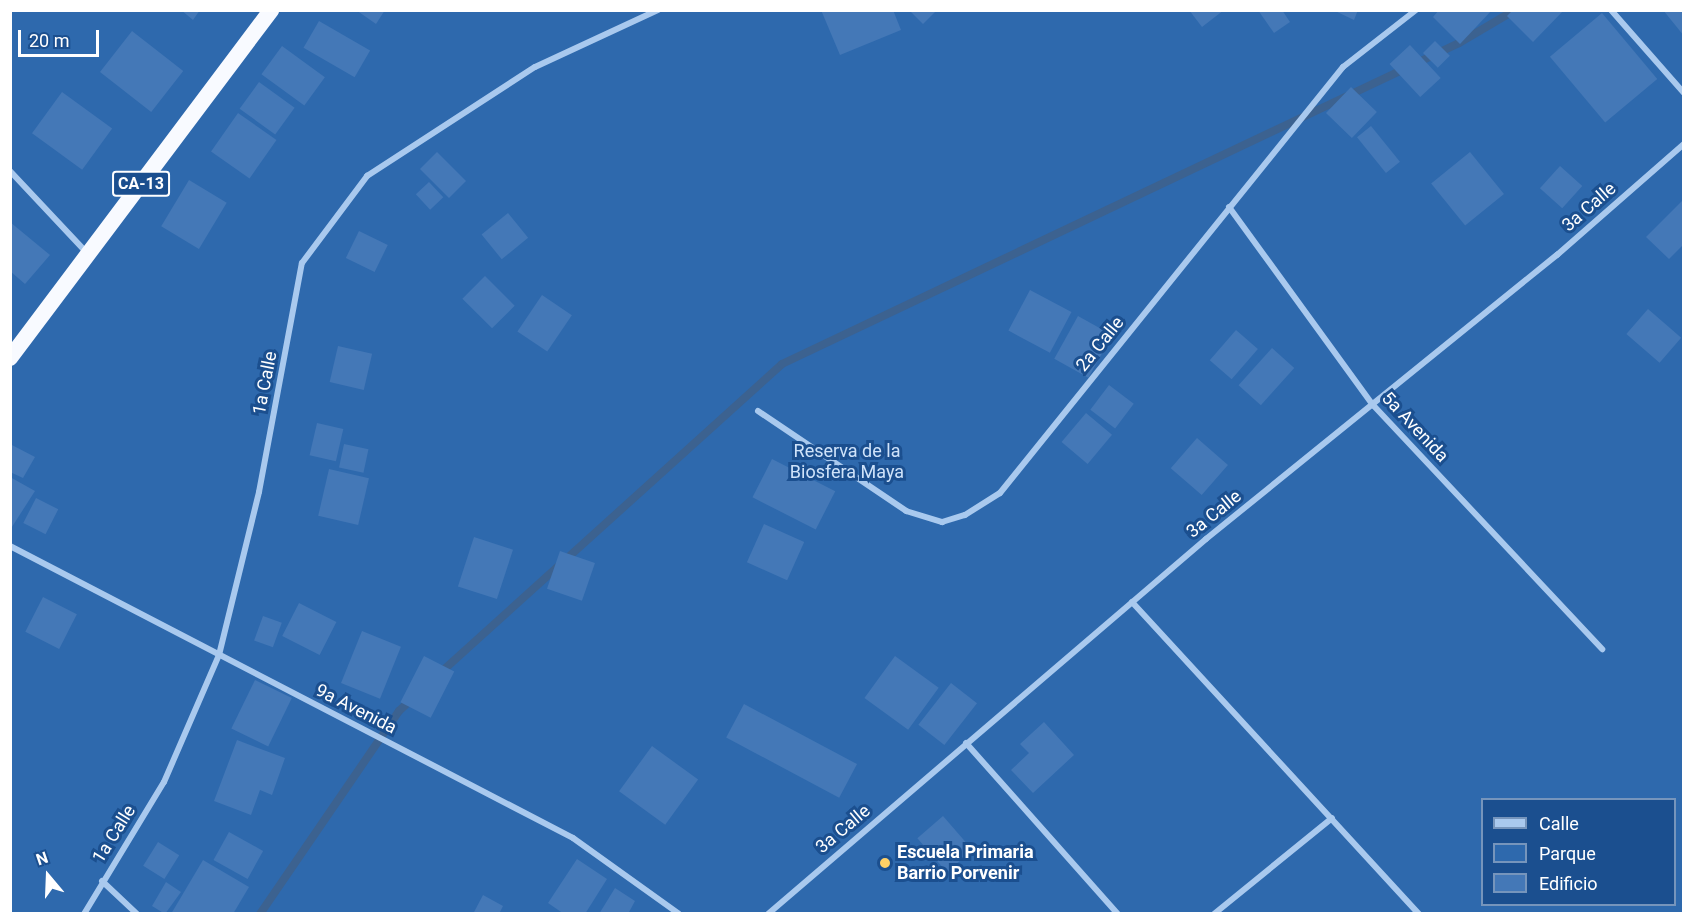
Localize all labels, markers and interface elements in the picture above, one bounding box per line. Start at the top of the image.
scale bar [21,18,102,56]
text: 20 m [29,30,69,51]
road number: CA-13 [111,171,171,197]
street label: 3a Calle [1558,178,1620,236]
street label: 2a Calle [1071,312,1129,376]
street label: 1a Calle [248,349,282,417]
street label: 5a Avenida [1377,387,1453,467]
park label: Reserva de la Biosfera Maya [790,441,904,484]
street label: 3a Calle [1182,485,1246,543]
street label: 9a Avenida [312,679,400,739]
legend [1481,798,1676,906]
street label: 3a Calle [811,800,875,858]
street label: 1a Calle [88,801,140,867]
text: Calle [1539,813,1579,834]
place label: Escuela Primaria Barrio Porvenir [897,842,1034,884]
text: Parque [1539,843,1596,864]
north arrow [18,846,78,906]
text: N [34,848,50,869]
marker: Escuela Primaria Barrio Porvenir [878,856,892,870]
text: Edificio [1539,873,1598,894]

